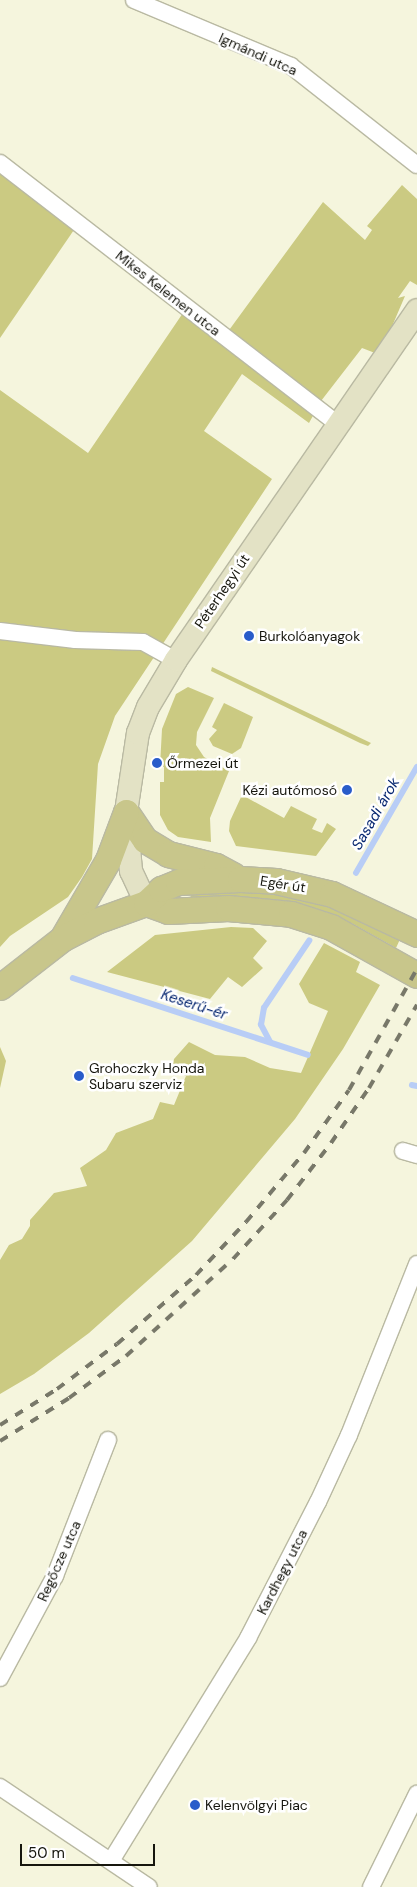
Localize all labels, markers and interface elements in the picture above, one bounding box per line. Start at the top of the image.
street label: Igmándi utca [216,29,300,79]
street label: Mikes Kelemen utca [112,247,224,339]
street label: Péterhegyi út [191,551,253,631]
place label: Burkolóanyagok [259,628,360,644]
marker: Burkolóanyagok [243,630,255,642]
place label: Őrmezei út [167,755,238,771]
marker: Őrmezei út [151,757,163,769]
water label: Sasadi árok [348,775,404,853]
place label: Kézi autómosó [243,782,337,798]
marker: Kézi autómosó [341,784,353,796]
street label: Egér út [259,872,307,896]
water label: Keserű-ér [159,986,229,1024]
place label: Grohoczky Honda Subaru szerviz [89,1060,204,1092]
marker: Grohoczky Honda Subaru szerviz [73,1070,85,1082]
street label: Regőcze utca [34,1518,84,1604]
street label: Kardhegy utca [253,1527,311,1617]
place label: Kelenvölgyi Piac [205,1797,308,1813]
marker: Kelenvölgyi Piac [189,1799,201,1811]
scale bar [22,1834,158,1866]
text: 50 m [28,1843,65,1863]

